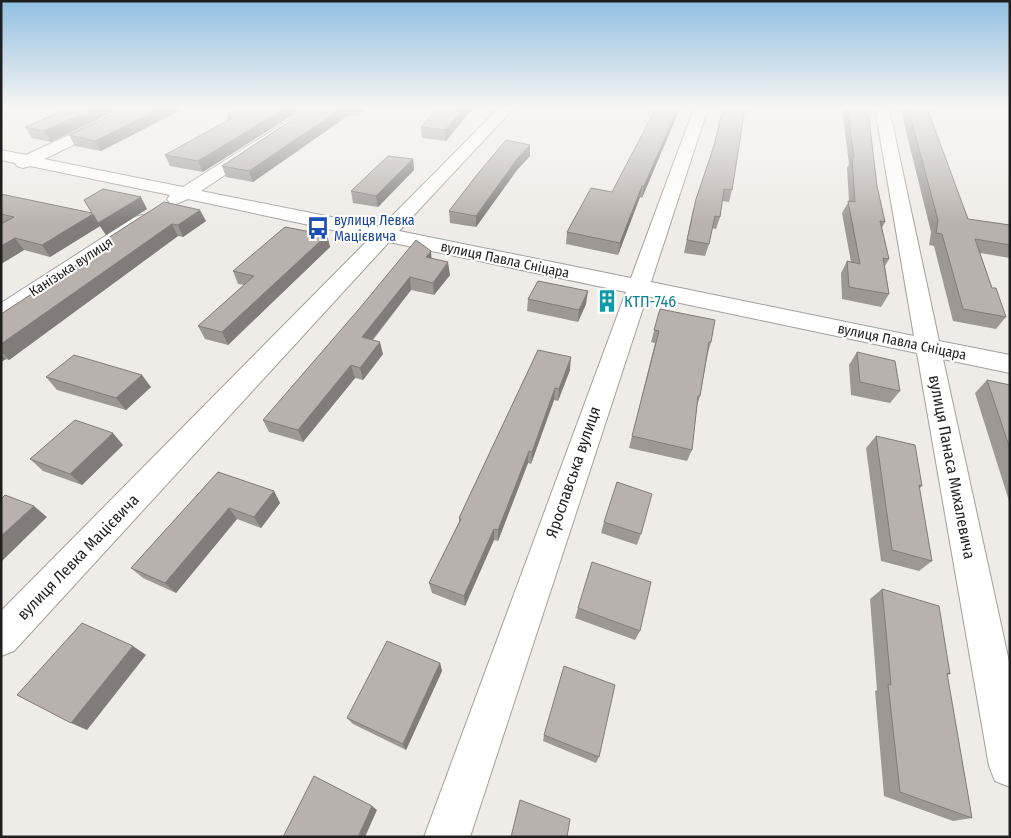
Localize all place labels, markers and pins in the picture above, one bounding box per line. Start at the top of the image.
place label: вулиця Левка Мацієвича [334,212,415,245]
bus stop icon: вулиця Левка Мацієвича [305,215,331,241]
building icon: КТП-746 [594,288,620,314]
place label: КТП-746 [624,292,676,311]

